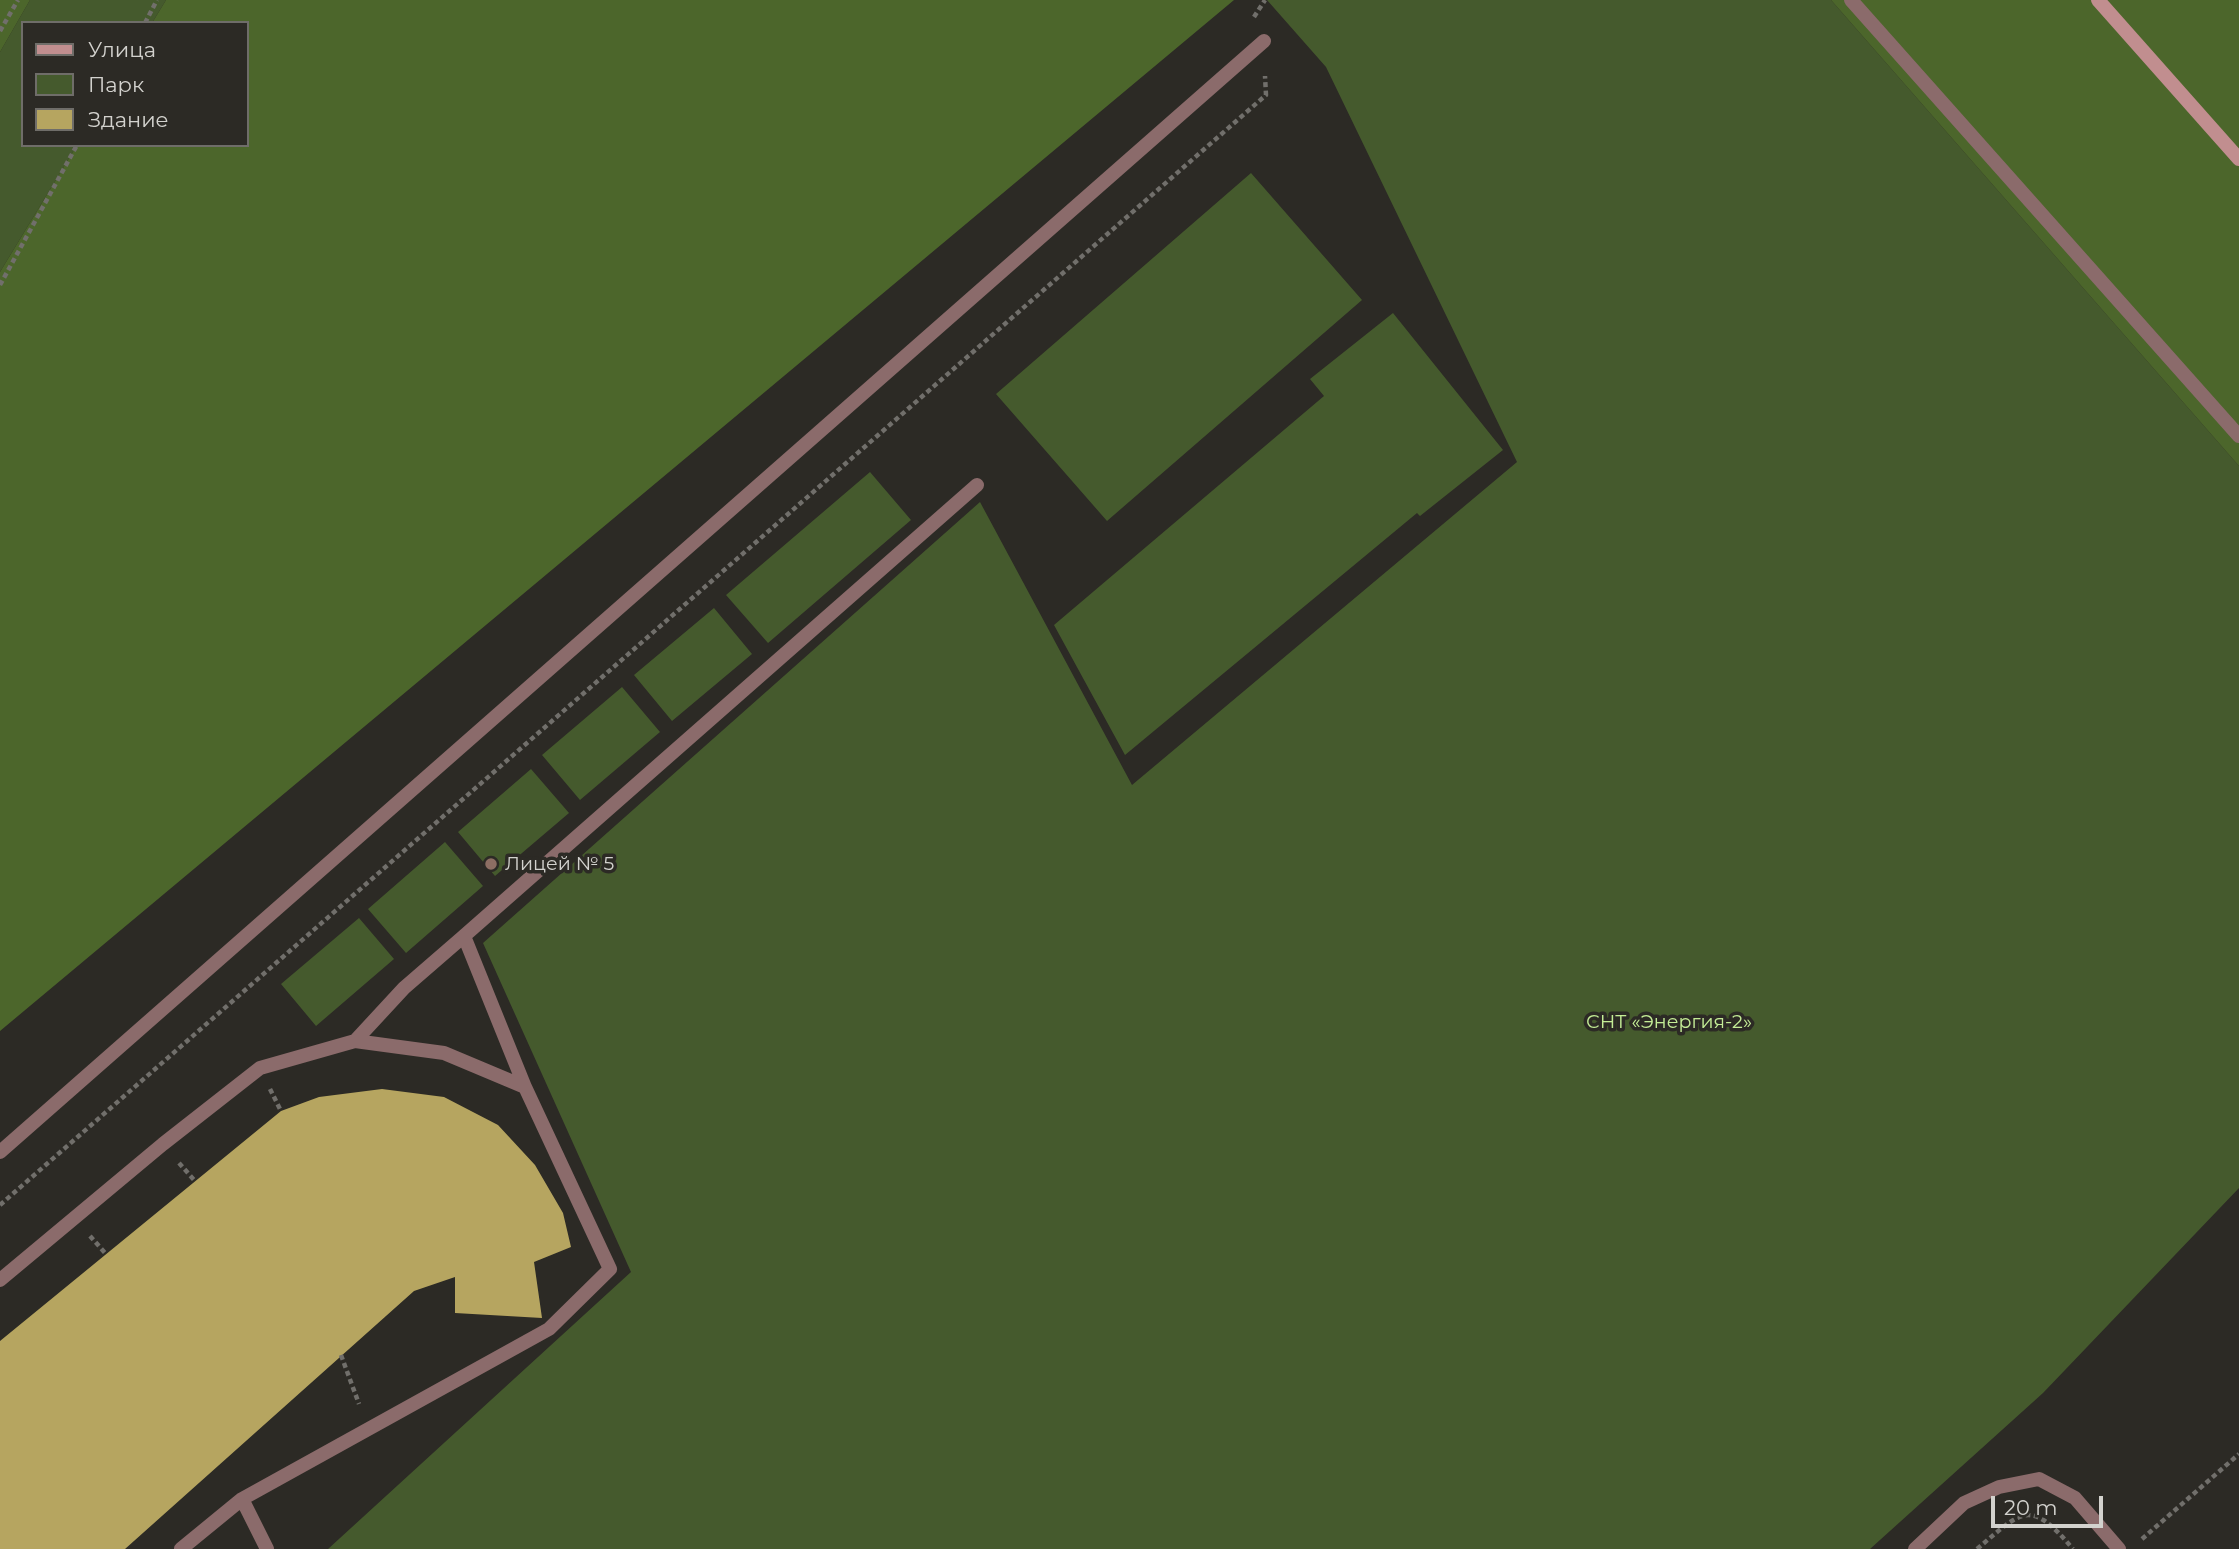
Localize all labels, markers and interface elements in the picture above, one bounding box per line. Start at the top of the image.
legend [21,21,248,147]
text: Улица [88,37,156,62]
text: Парк [88,72,144,97]
text: Здание [88,107,169,132]
place label: Лицей № 5 [505,853,614,875]
marker: Лицей № 5 [483,856,499,872]
park label: СНТ «Энергия-2» [1586,1011,1752,1033]
scale bar [1994,1482,2106,1526]
text: 20 m [2004,1495,2058,1520]

